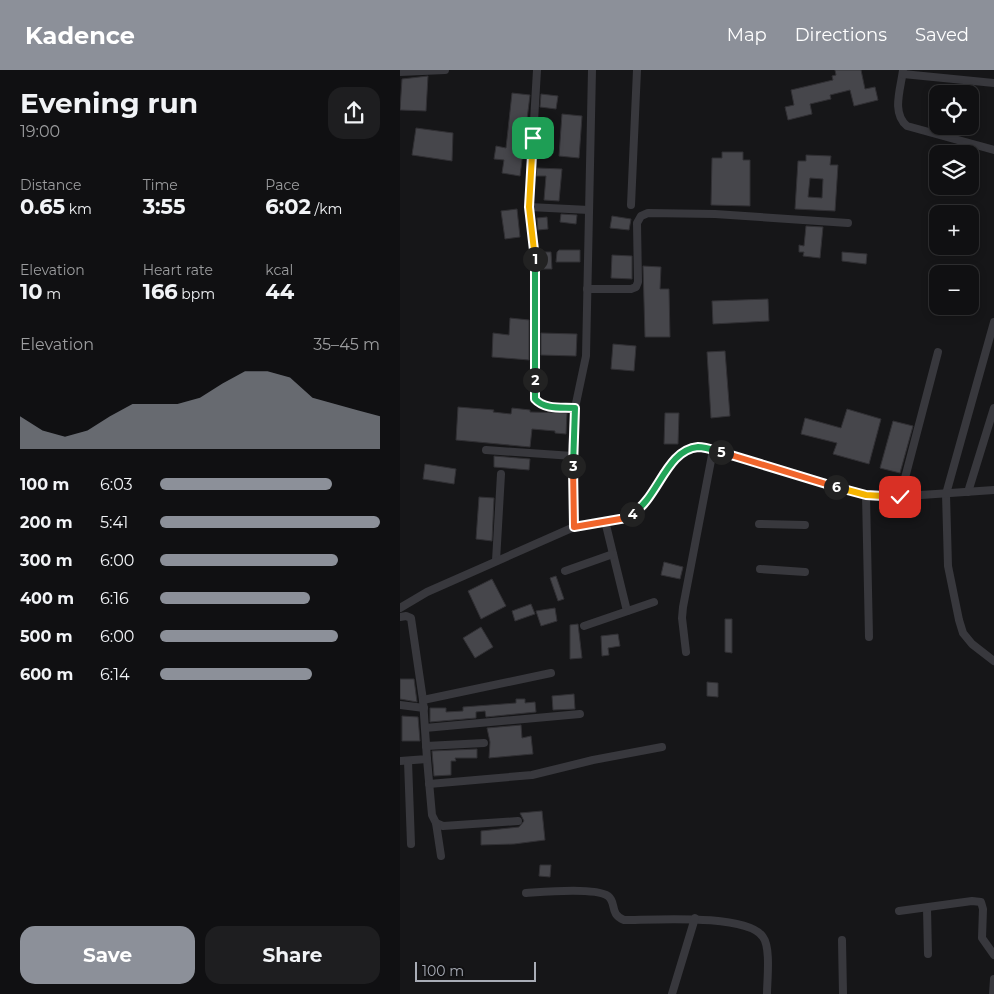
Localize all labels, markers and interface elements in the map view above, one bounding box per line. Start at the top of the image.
text: Kadence [25,21,135,50]
text: Map [727,24,767,46]
text: Directions [795,24,887,46]
text: Saved [915,24,969,46]
map controls [929,85,979,315]
button: locate [929,85,979,135]
text: Evening run [20,86,198,120]
button: share [328,87,380,139]
pin [512,117,554,159]
text: 19:00 [20,122,60,141]
icon: arrive [519,124,547,152]
button: layers [929,145,979,195]
text: Distance [20,176,82,194]
text: Time [143,176,178,194]
text: Pace [265,176,300,194]
text: 0.65 [20,194,65,219]
text: 3:55 [143,194,185,219]
text: 6:02 [265,194,311,219]
text: km [65,200,92,218]
text: /km [311,200,342,218]
button: + [929,205,979,255]
pin: 1 [522,246,548,272]
text: 1 [533,250,538,268]
text: Elevation [20,261,85,279]
text: Heart rate [143,261,213,279]
text: kcal [265,261,293,279]
button: − [929,265,979,315]
text: 10 [20,279,43,304]
text: 166 [143,279,178,304]
text: 44 [265,279,294,304]
text: m [43,285,61,303]
text: bpm [178,285,215,303]
text: Elevation [20,335,94,354]
text: 35–45 m [313,335,380,354]
pin: 2 [522,368,548,392]
text: 2 [531,371,540,389]
pin: 5 [708,440,734,464]
text: 5 [717,443,726,461]
pin: 3 [560,454,586,478]
text: 3 [569,457,578,475]
pin: 6 [824,474,848,500]
text: 100 m [20,475,69,494]
text: 6:03 [100,475,133,494]
pin [879,476,921,518]
text: 6 [832,478,841,496]
icon: check [886,483,914,511]
pin: 4 [620,502,644,526]
text: 4 [628,505,637,523]
text: 200 m [20,513,72,532]
text: 5:41 [100,513,128,532]
text: 300 m [20,551,73,570]
text: 6:00 [100,551,134,570]
text: 400 m [20,589,74,608]
text: 6:16 [100,589,129,608]
text: 500 m [20,627,73,646]
text: 6:00 [100,627,134,646]
text: 600 m [20,665,73,684]
text: 6:14 [100,665,130,684]
button: Save [20,926,195,984]
button: Share [205,926,380,984]
scale bar [415,959,536,982]
text: 100 m [422,962,464,980]

